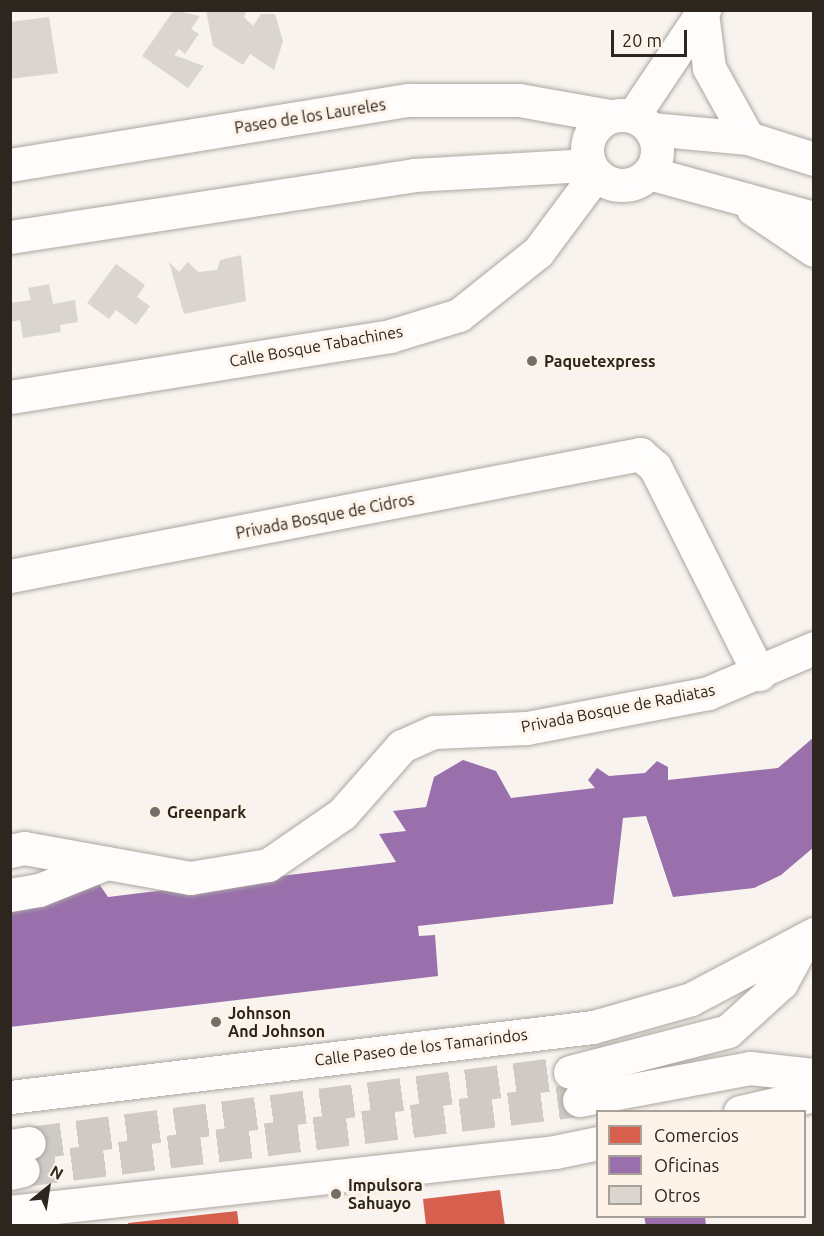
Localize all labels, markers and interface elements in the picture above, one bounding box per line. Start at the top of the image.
scale bar [614,18,690,56]
text: 20 m [622,30,662,50]
street label: Paseo de los Laureles [233,95,387,137]
street label: Calle Bosque Tabachines [228,321,404,371]
place label: Paquetexpress [544,351,656,371]
marker: Paquetexpress [525,354,539,368]
street label: Privada Bosque de Cidros [234,489,416,543]
street label: Privada Bosque de Radiatas [519,680,717,736]
place label: Greenpark [167,802,246,822]
marker: Greenpark [148,805,162,819]
place label: Johnson And Johnson [228,1003,325,1041]
marker: Johnson And Johnson [209,1015,223,1029]
street label: Calle Paseo de los Tamarindos [313,1024,529,1070]
legend [596,1110,806,1218]
text: Comercios [654,1125,739,1145]
text: Oficinas [654,1155,719,1175]
north arrow [18,1158,78,1218]
text: N [47,1162,67,1183]
place label: Impulsora Sahuayo [348,1175,423,1213]
text: Otros [654,1185,700,1205]
marker: Impulsora Sahuayo [329,1187,343,1201]

